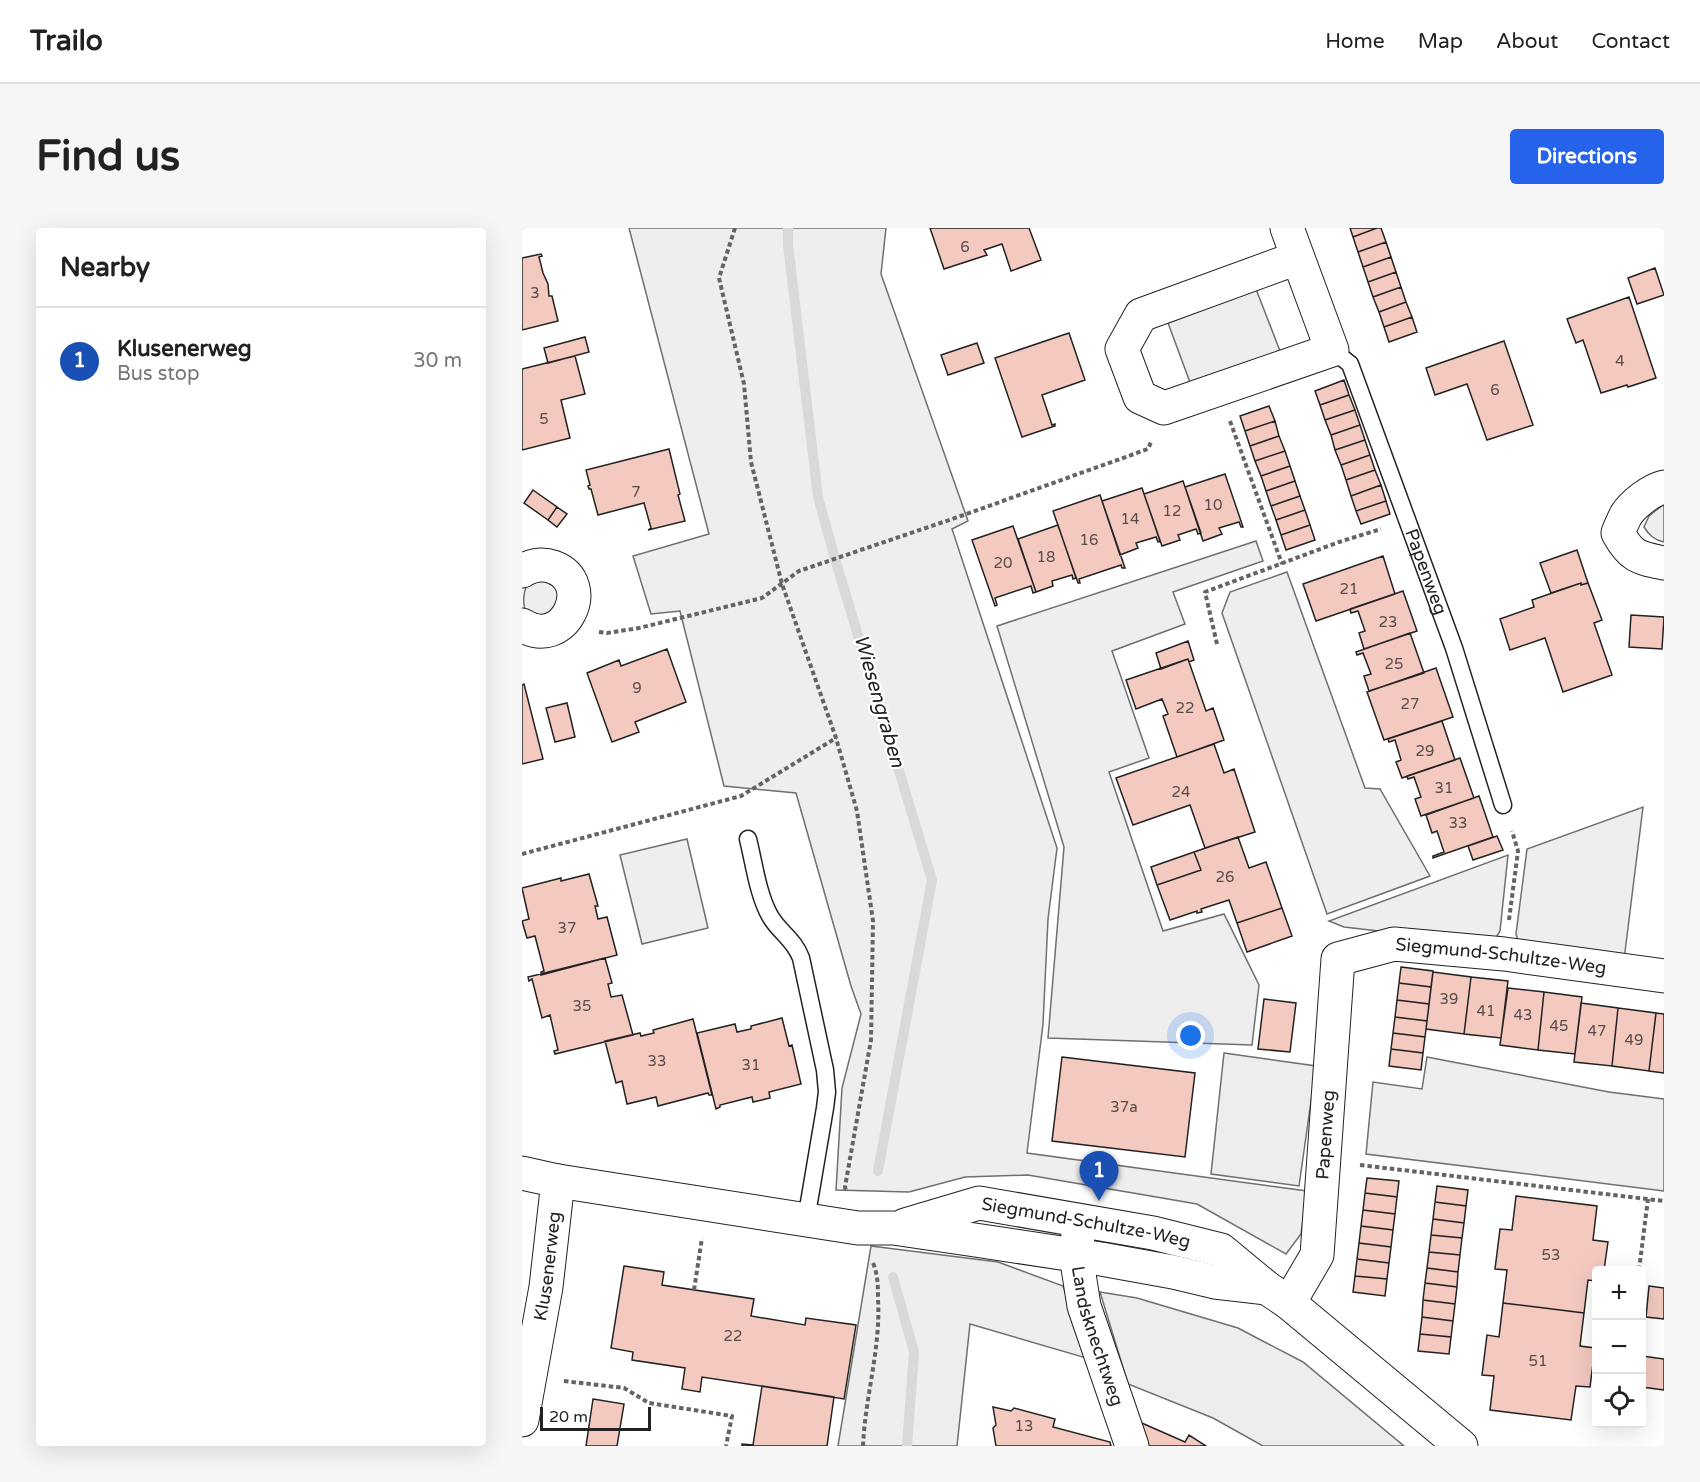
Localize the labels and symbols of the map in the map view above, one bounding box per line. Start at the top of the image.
house number: 6 [960,238,970,256]
house number: 3 [530,284,540,302]
house number: 4 [1615,352,1625,370]
house number: 6 [1490,381,1500,399]
house number: 5 [539,410,549,428]
house number: 7 [631,483,641,501]
house number: 10 [1204,496,1222,514]
house number: 12 [1163,502,1181,520]
house number: 14 [1121,510,1139,528]
street label: Papenweg [1400,526,1452,618]
house number: 16 [1080,531,1098,549]
house number: 18 [1037,548,1055,566]
house number: 20 [994,554,1012,572]
house number: 21 [1340,580,1358,598]
house number: 23 [1379,613,1397,631]
water label: Wiesengraben [849,632,910,771]
house number: 25 [1385,655,1403,673]
house number: 9 [632,679,642,697]
house number: 27 [1401,695,1419,713]
house number: 22 [1176,699,1194,717]
house number: 29 [1416,742,1434,760]
house number: 31 [1435,779,1453,797]
house number: 24 [1172,783,1190,801]
house number: 33 [1449,814,1467,832]
house number: 26 [1216,868,1234,886]
house number: 37 [558,919,576,937]
street label: Siegmund-Schultze-Weg [1395,933,1608,979]
house number: 39 [1440,990,1458,1008]
house number: 35 [573,997,591,1015]
house number: 41 [1477,1002,1495,1020]
house number: 43 [1514,1006,1532,1024]
house number: 45 [1550,1017,1568,1035]
your location [1176,1021,1205,1050]
house number: 47 [1588,1022,1606,1040]
house number: 49 [1625,1031,1643,1049]
house number: 33 [648,1052,666,1070]
house number: 31 [742,1056,760,1074]
street label: Papenweg [1311,1089,1340,1180]
house number: 37a [1110,1098,1138,1116]
pin: 1 [1080,1152,1118,1201]
street label: Siegmund-Schultze-Weg [980,1193,1193,1253]
street label: Klusenerweg [529,1210,565,1323]
house number: 53 [1542,1246,1560,1264]
street label: Landsknechtweg [1067,1264,1128,1409]
house number: 22 [724,1327,742,1345]
house number: 51 [1529,1352,1547,1370]
scale bar [540,1404,651,1432]
house number: 13 [1015,1417,1033,1435]

